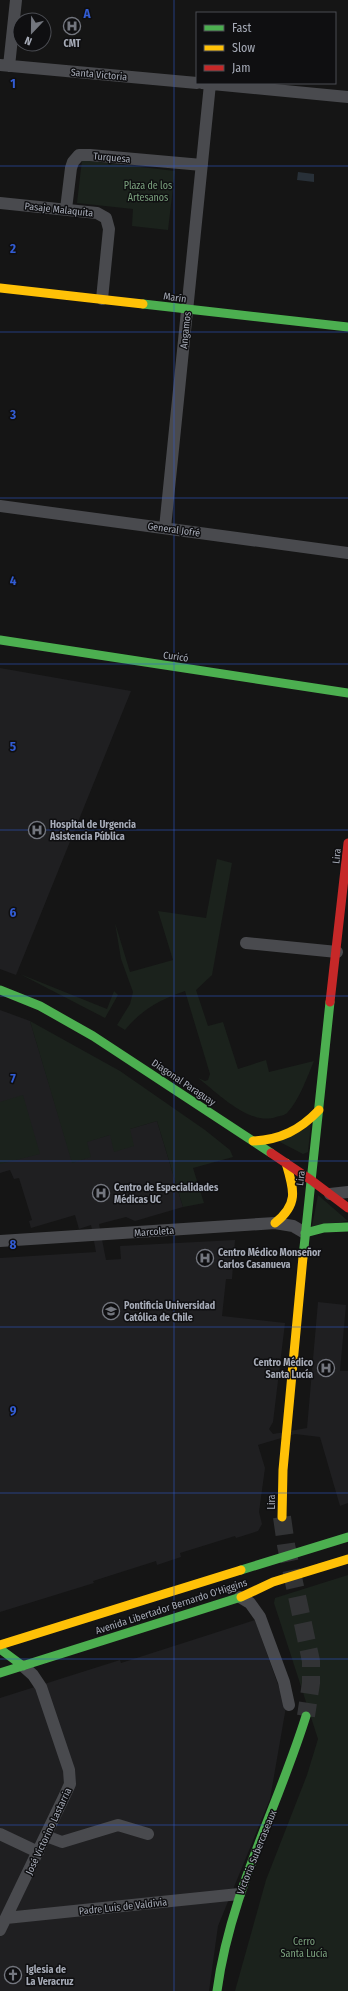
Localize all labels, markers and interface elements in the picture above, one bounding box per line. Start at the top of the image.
text: A [82,6,91,21]
north arrow [12,12,52,52]
legend [196,12,336,84]
hospital icon: CMT [62,16,82,36]
text: Fast [232,21,251,35]
text: N [23,34,34,48]
place label: CMT [63,38,81,50]
text: Slow [232,41,255,55]
text: Jam [232,61,250,75]
street label: Santa Victoria [70,67,128,83]
text: 1 [10,76,16,91]
street label: Turquesa [93,150,131,166]
park label: Plaza de los Artesanos [124,180,172,204]
street label: Pasaje Malaquita [24,200,94,220]
text: 2 [9,241,16,256]
street label: Marín [162,289,187,306]
street label: Angamos [178,311,194,349]
text: 3 [9,407,16,422]
street label: General Jofré [147,520,201,540]
text: 4 [10,573,17,588]
street label: Curicó [162,649,189,665]
text: 5 [10,739,16,754]
place label: Hospital de Urgencia Asistencia Pública [49,819,136,843]
hospital icon: Hospital de Urgencia Asistencia Pública [27,820,47,840]
street label: Lira [330,848,344,864]
text: 6 [10,905,17,920]
street label: Diagonal Paraguay [149,1057,218,1109]
text: 7 [10,1071,16,1086]
street label: Lira [294,1170,308,1186]
place label: Centro de Especialidades Médicas UC [114,1182,219,1206]
hospital icon: Centro de Especialidades Médicas UC [91,1183,111,1203]
street label: Marcoleta [134,1225,175,1239]
text: 8 [10,1237,17,1252]
place label: Centro Médico Monseñor Carlos Casanueva [218,1246,321,1271]
hospital icon: Centro Médico Monseñor Carlos Casanueva [195,1248,215,1268]
place label: Pontificia Universidad Católica de Chile [124,1300,215,1324]
school or university icon: Pontificia Universidad Católica de Chile [101,1301,121,1321]
place label: Centro Médico Santa Lucía [254,1356,314,1381]
hospital icon: Centro Médico Santa Lucía [316,1358,336,1378]
text: 9 [10,1403,17,1418]
street label: Lira [266,1494,278,1510]
street label: Avenida Libertador Bernardo O'Higgins [94,1577,249,1637]
street label: José Victorino Lastarria [23,1786,74,1877]
street label: Victoria Subercaseaux [235,1808,280,1896]
street label: Padre Luis de Valdivia [78,1896,168,1918]
park label: Cerro Santa Lucía [281,1936,327,1960]
place label: Iglesia de La Veracruz [26,1964,74,1988]
church icon: Iglesia de La Veracruz [3,1965,23,1985]

